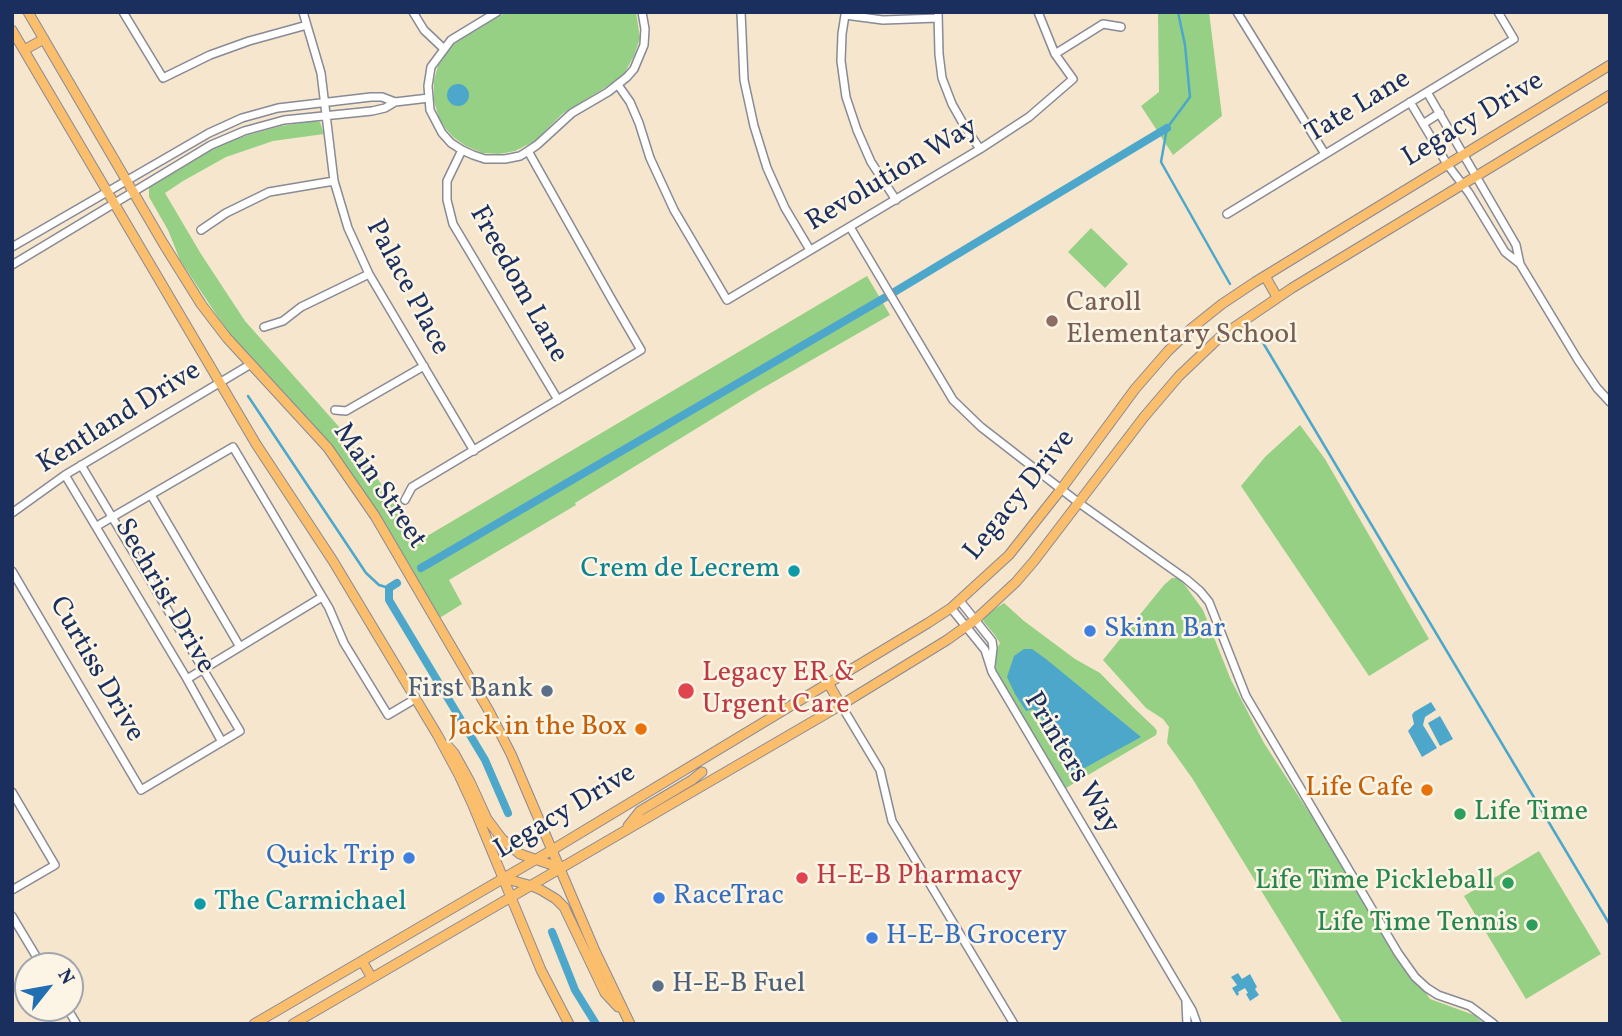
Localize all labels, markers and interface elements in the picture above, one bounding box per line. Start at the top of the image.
street label: Tate Lane [1301,64,1417,152]
street label: Legacy Drive [1397,66,1551,176]
street label: Revolution Way [801,111,985,241]
street label: Freedom Lane [460,201,574,369]
street label: Palace Place [356,215,456,361]
place label: Caroll Elementary School [1066,288,1297,354]
marker: Caroll Elementary School [1044,313,1060,329]
street label: Kentland Drive [32,355,208,483]
street label: Main Street [324,418,432,556]
street label: Legacy Drive [958,424,1084,568]
street label: Sechrist Drive [105,514,221,680]
place label: Crem de Lecrem [580,554,780,588]
marker: Crem de Lecrem [786,563,802,579]
street label: Curtiss Drive [40,591,150,749]
place label: Skinn Bar [1104,614,1225,648]
marker: Skinn Bar [1082,623,1098,639]
place label: Legacy ER & Urgent Care [702,658,855,724]
place label: First Bank [407,674,533,708]
marker: Legacy ER & Urgent Care [676,681,696,701]
marker: First Bank [539,683,555,699]
street label: Printers Way [1014,687,1126,841]
place label: Jack in the Box [449,712,627,746]
marker: Jack in the Box [633,721,649,737]
street label: Legacy Drive [489,758,643,868]
place label: Life Cafe [1305,773,1413,807]
marker: Life Cafe [1419,782,1435,798]
place label: Life Time [1474,797,1588,831]
marker: Life Time [1452,806,1468,822]
place label: Quick Trip [266,841,395,875]
marker: Quick Trip [401,850,417,866]
place label: H-E-B Pharmacy [816,861,1022,895]
place label: Life Time Pickleball [1255,866,1494,900]
marker: H-E-B Pharmacy [794,870,810,886]
marker: Life Time Pickleball [1500,875,1516,891]
place label: RaceTrac [673,881,784,915]
place label: The Carmichael [214,887,407,921]
marker: RaceTrac [651,890,667,906]
marker: The Carmichael [192,896,208,912]
place label: Life Time Tennis [1317,908,1518,942]
marker: Life Time Tennis [1524,917,1540,933]
place label: H-E-B Grocery [886,921,1067,955]
marker: H-E-B Grocery [864,930,880,946]
north arrow [14,952,84,1022]
text: N [51,965,80,990]
place label: H-E-B Fuel [672,969,805,1003]
marker: H-E-B Fuel [650,978,666,994]

